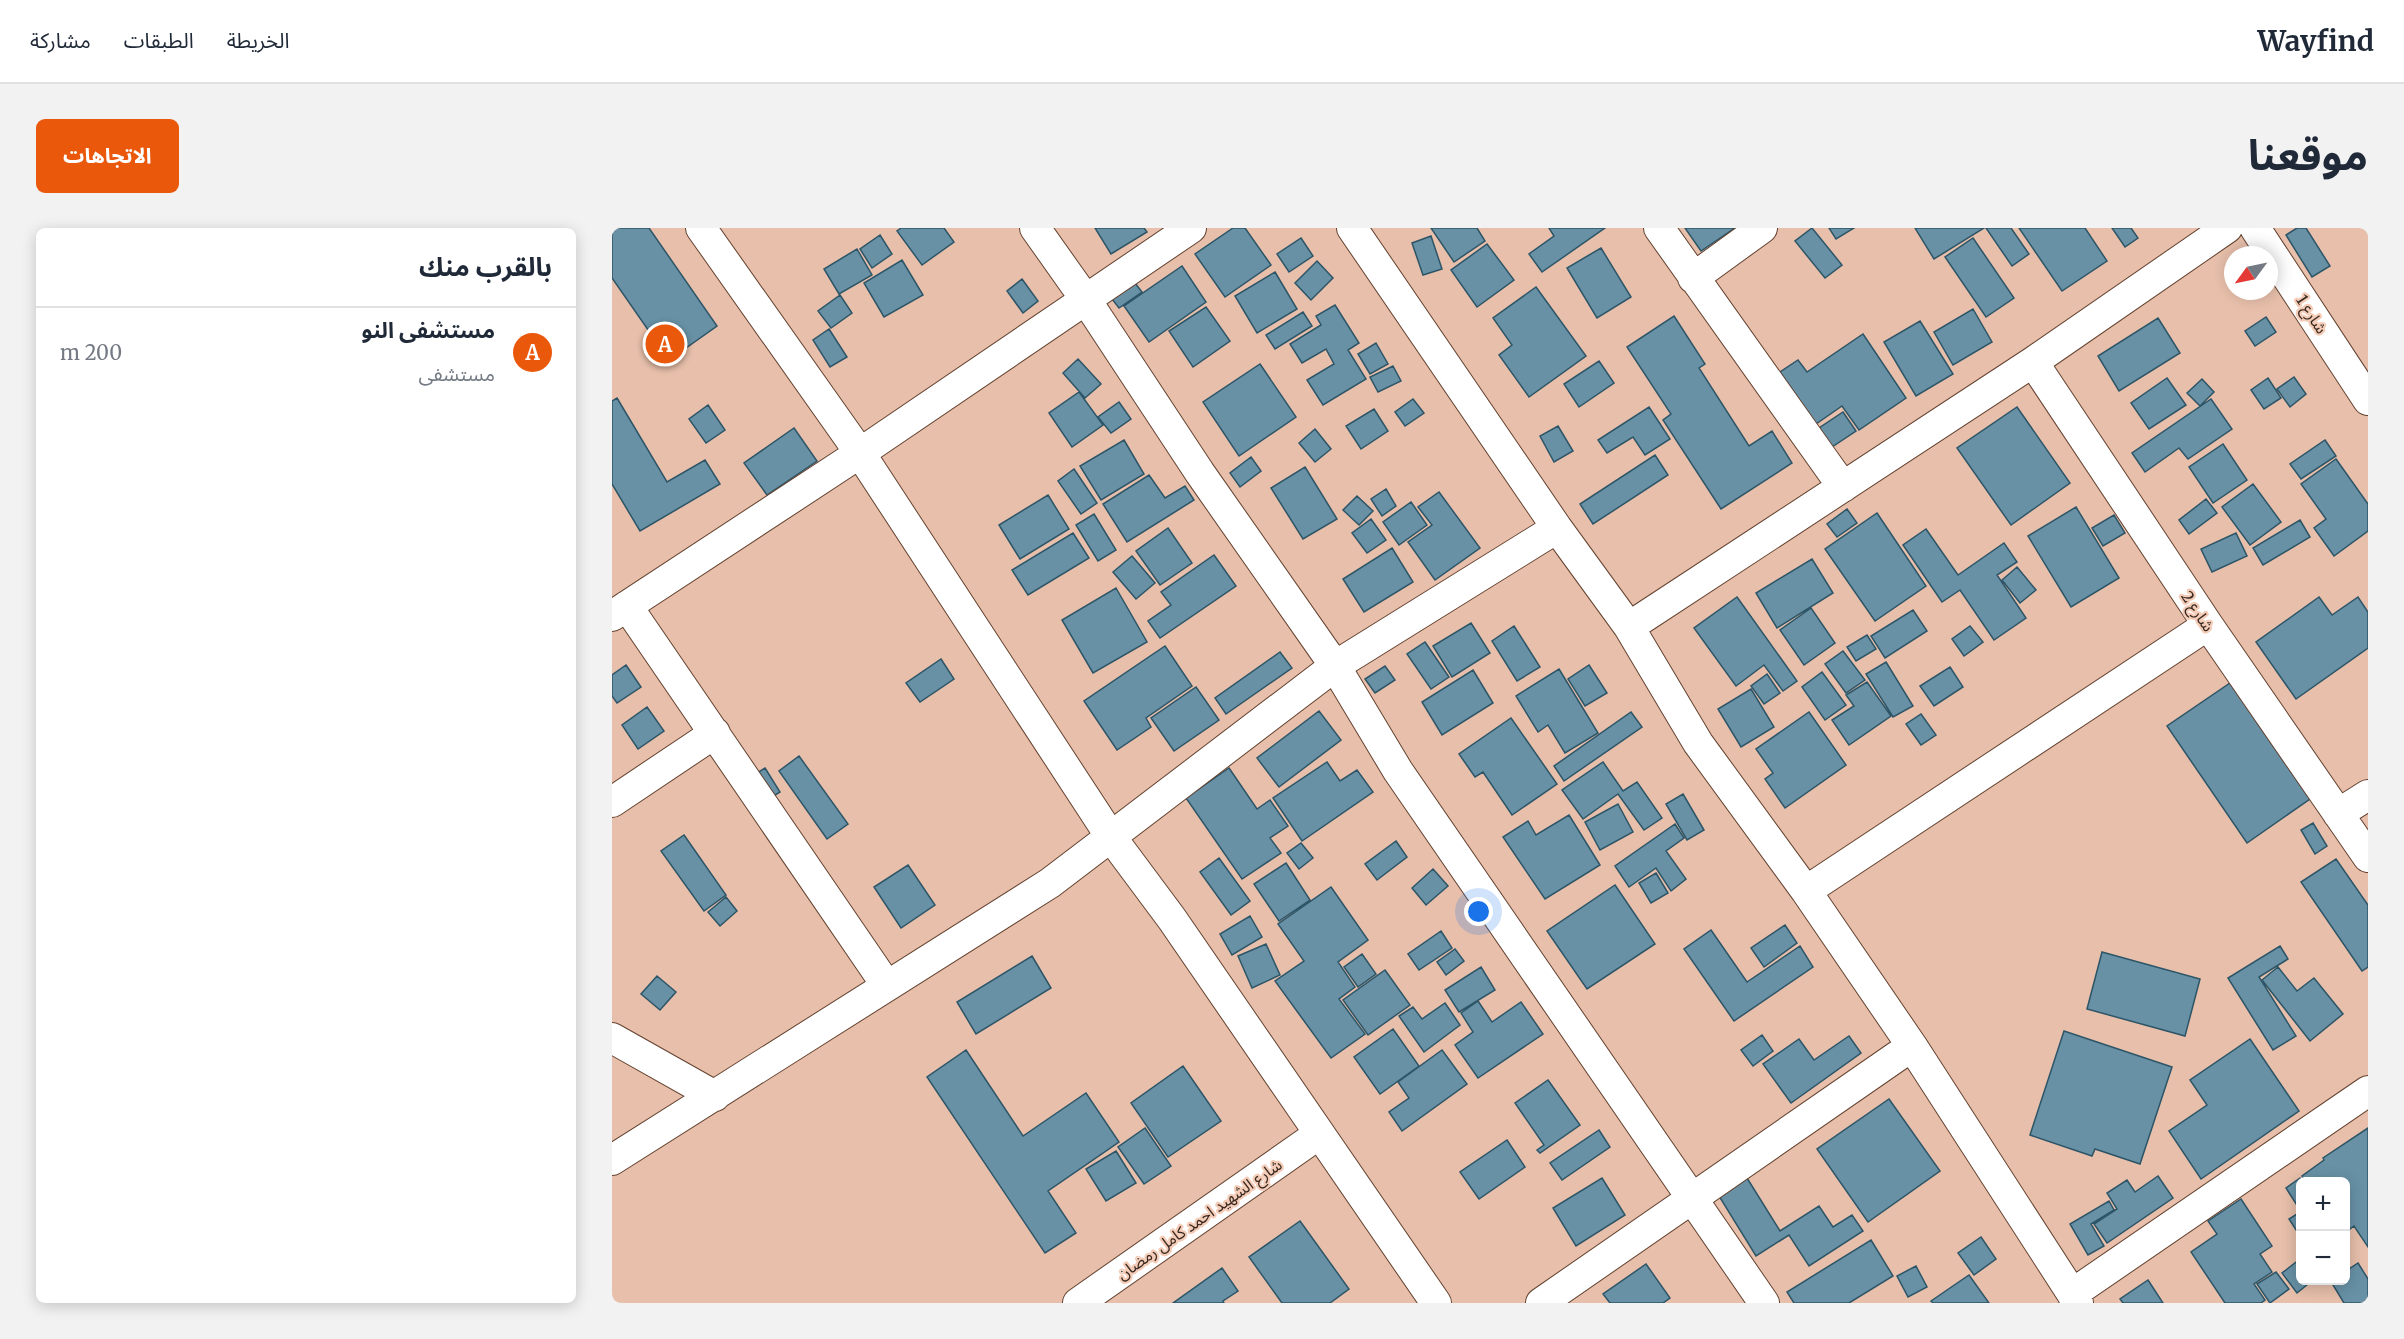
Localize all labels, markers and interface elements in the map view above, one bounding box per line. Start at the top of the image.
text: Wayfind [2258,23,2374,59]
text: مشاركة [30,27,91,54]
text: الطبقات [124,27,194,54]
text: الخريطة [227,27,290,54]
button: الاتجاهات [36,119,179,193]
text: موقعنا [2248,129,2368,181]
north arrow [2224,246,2278,300]
text: بالقرب منك [419,250,552,283]
street label: شارع 1 [2290,291,2332,339]
text: مستشفى النو [361,316,495,344]
pin: A [646,322,684,366]
text: 200 m [60,340,122,365]
text: A [525,340,540,365]
text: مستشفى [418,361,495,386]
street label: شارع 2 [2175,587,2219,637]
your location [1464,897,1493,926]
street label: شارع الشهيد احمد كامل رمضان [1112,1154,1287,1286]
map controls [2296,1177,2350,1285]
button: + [2296,1177,2350,1231]
button: − [2296,1231,2350,1285]

